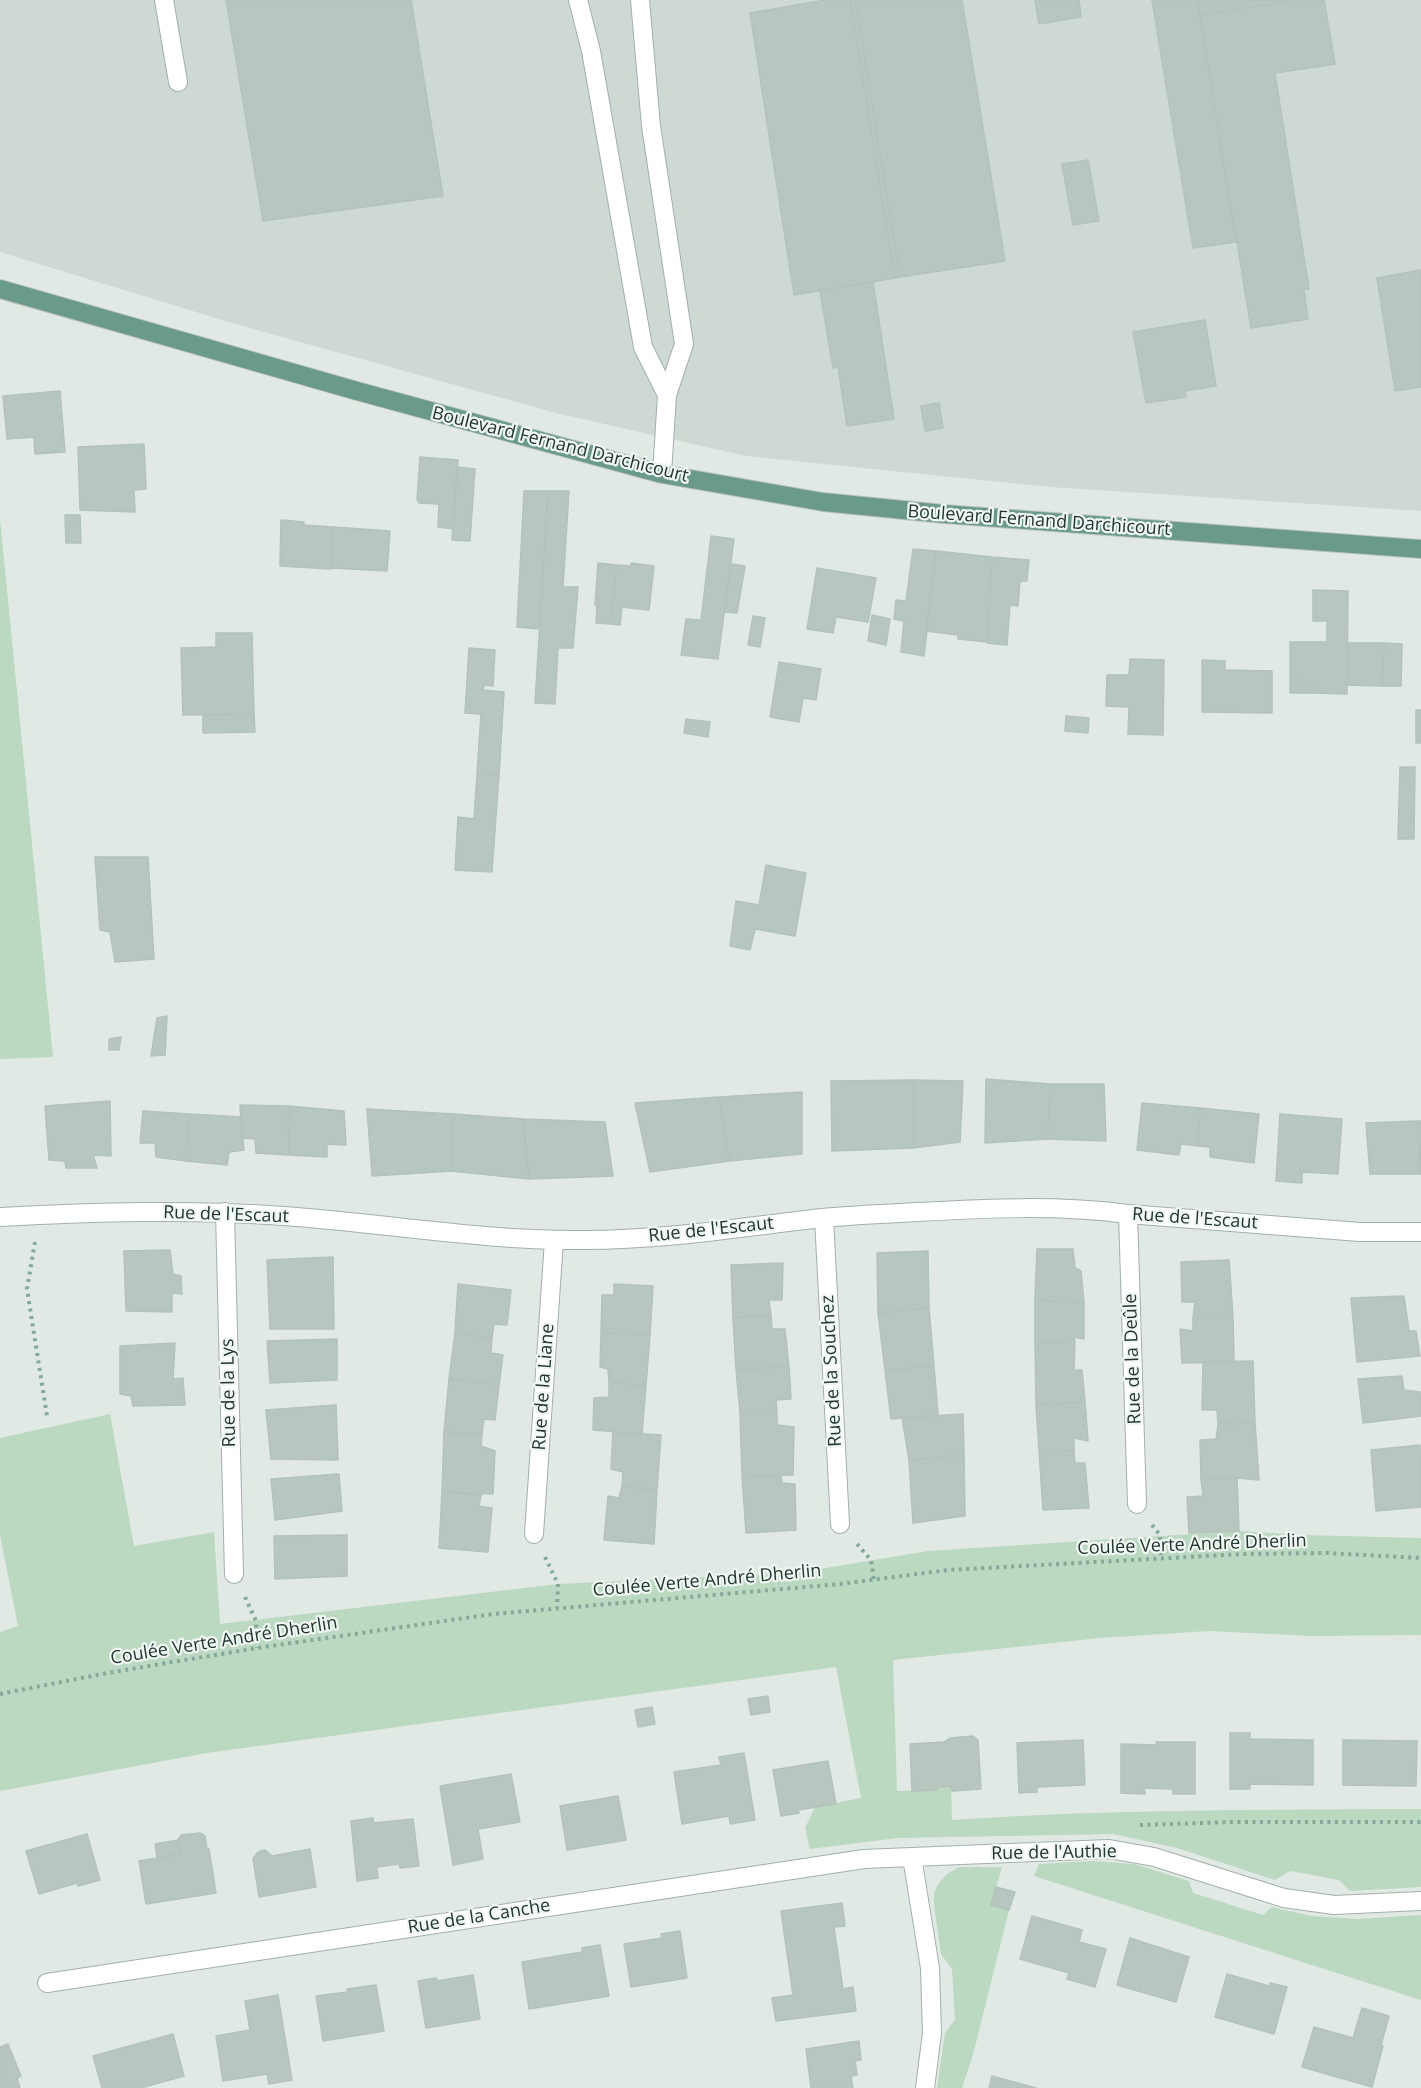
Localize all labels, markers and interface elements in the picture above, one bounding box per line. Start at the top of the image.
street label: Boulevard Fernand Darchicourt [430,403,690,487]
street label: Boulevard Fernand Darchicourt [907,501,1171,541]
street label: Rue de l'Escaut [163,1202,289,1228]
street label: Rue de l'Escaut [1131,1204,1259,1234]
street label: Rue de l'Escaut [647,1213,775,1247]
street label: Rue de la Deûle [1120,1293,1146,1425]
street label: Rue de la Souchez [817,1295,847,1447]
street label: Rue de la Liane [529,1323,559,1451]
street label: Rue de la Lys [217,1338,241,1448]
street label: Coulée Verte André Dherlin [1077,1530,1307,1560]
street label: Coulée Verte André Dherlin [592,1560,822,1602]
street label: Coulée Verte André Dherlin [109,1612,339,1670]
street label: Rue de l'Authie [991,1841,1117,1865]
street label: Rue de la Canche [406,1895,552,1939]

